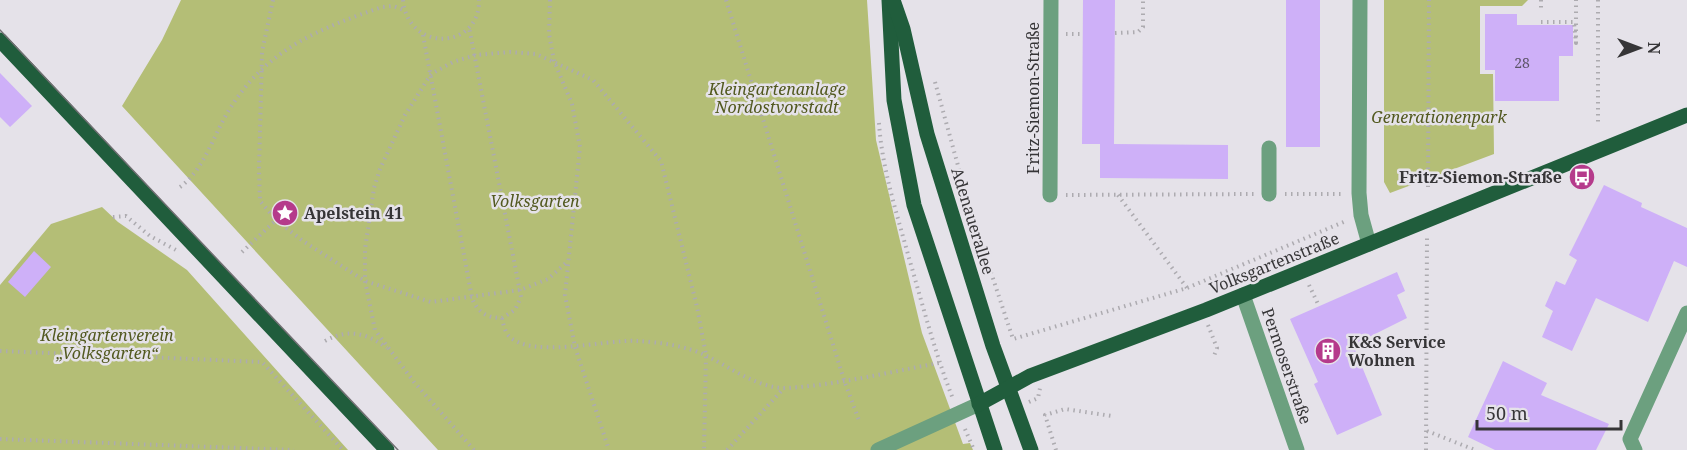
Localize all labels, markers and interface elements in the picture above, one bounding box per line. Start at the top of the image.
north arrow [1609,18,1669,78]
street label: Fritz-Siemon-Straße [1022,22,1044,174]
text: N [1643,42,1665,55]
house number: 28 [1514,53,1530,72]
park label: Kleingartenanlage Nordostvorstadt [707,78,846,118]
park label: Generationenpark [1371,106,1508,128]
bus stop icon: Fritz-Siemon-Straße [1567,162,1597,192]
street label: Adenauerallee [946,165,1000,277]
place label: Fritz-Siemon-Straße [1399,166,1562,188]
park label: Volksgarten [490,190,580,212]
place icon: Apelstein 41 [270,198,300,228]
place label: Apelstein 41 [304,202,403,224]
street label: Volksgartenstraße [1206,227,1342,299]
street label: Permoserstraße [1257,305,1317,427]
park label: Kleingartenverein „Volksgarten“ [39,324,174,364]
place label: K&S Service Wohnen [1348,331,1446,371]
building icon: K&S Service Wohnen [1313,336,1343,366]
scale bar [1477,393,1621,431]
text: 50 m [1486,401,1528,425]

